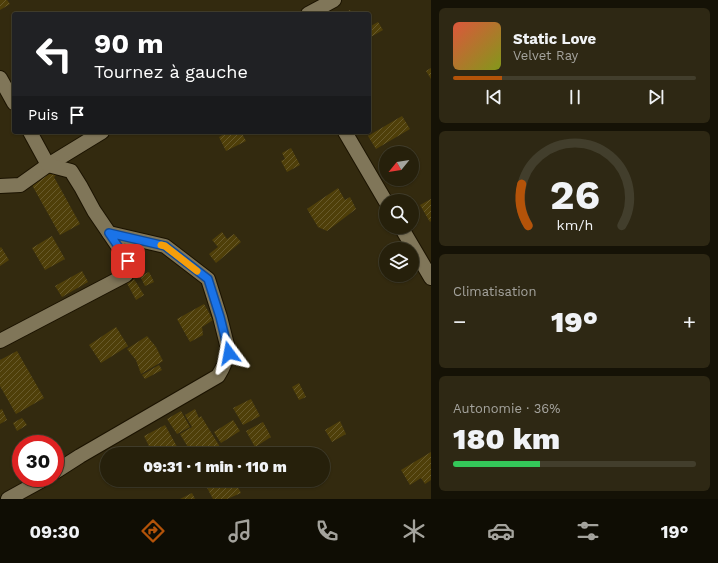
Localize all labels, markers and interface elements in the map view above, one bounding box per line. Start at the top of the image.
text: 90 m [94,27,164,60]
icon: left [28,28,80,80]
text: Static Love [513,30,596,48]
text: Velvet Ray [513,48,578,63]
text: Tournez à gauche [94,61,248,82]
icon: previous [483,86,505,108]
icon: pause [564,86,586,108]
icon: next [645,86,667,108]
icon: arrive [66,104,88,126]
text: Puis [28,106,58,124]
north arrow [379,146,419,186]
map controls [379,146,419,282]
text: 26 [549,170,600,219]
button: search [379,194,419,234]
text: km/h [556,217,593,233]
button: layers [379,242,419,282]
pin [111,244,145,278]
icon: arrive [117,250,139,272]
text: Climatisation [453,284,536,299]
text: 19° [551,304,598,339]
text: − [453,309,466,334]
text: + [683,309,696,334]
position arrow [208,332,250,374]
text: Autonomie · 36% [453,401,560,416]
text: 180 km [453,421,560,456]
speed limit sign: 30 [12,435,64,487]
text: 09:31 · 1 min · 110 m [143,458,287,476]
icon: directions [139,517,167,545]
icon: music [226,517,254,545]
icon: phone [313,517,341,545]
icon: climate [400,517,428,545]
icon: car [487,517,515,545]
icon: filters [574,517,602,545]
text: 09:30 [29,521,80,542]
text: 19° [661,521,688,542]

